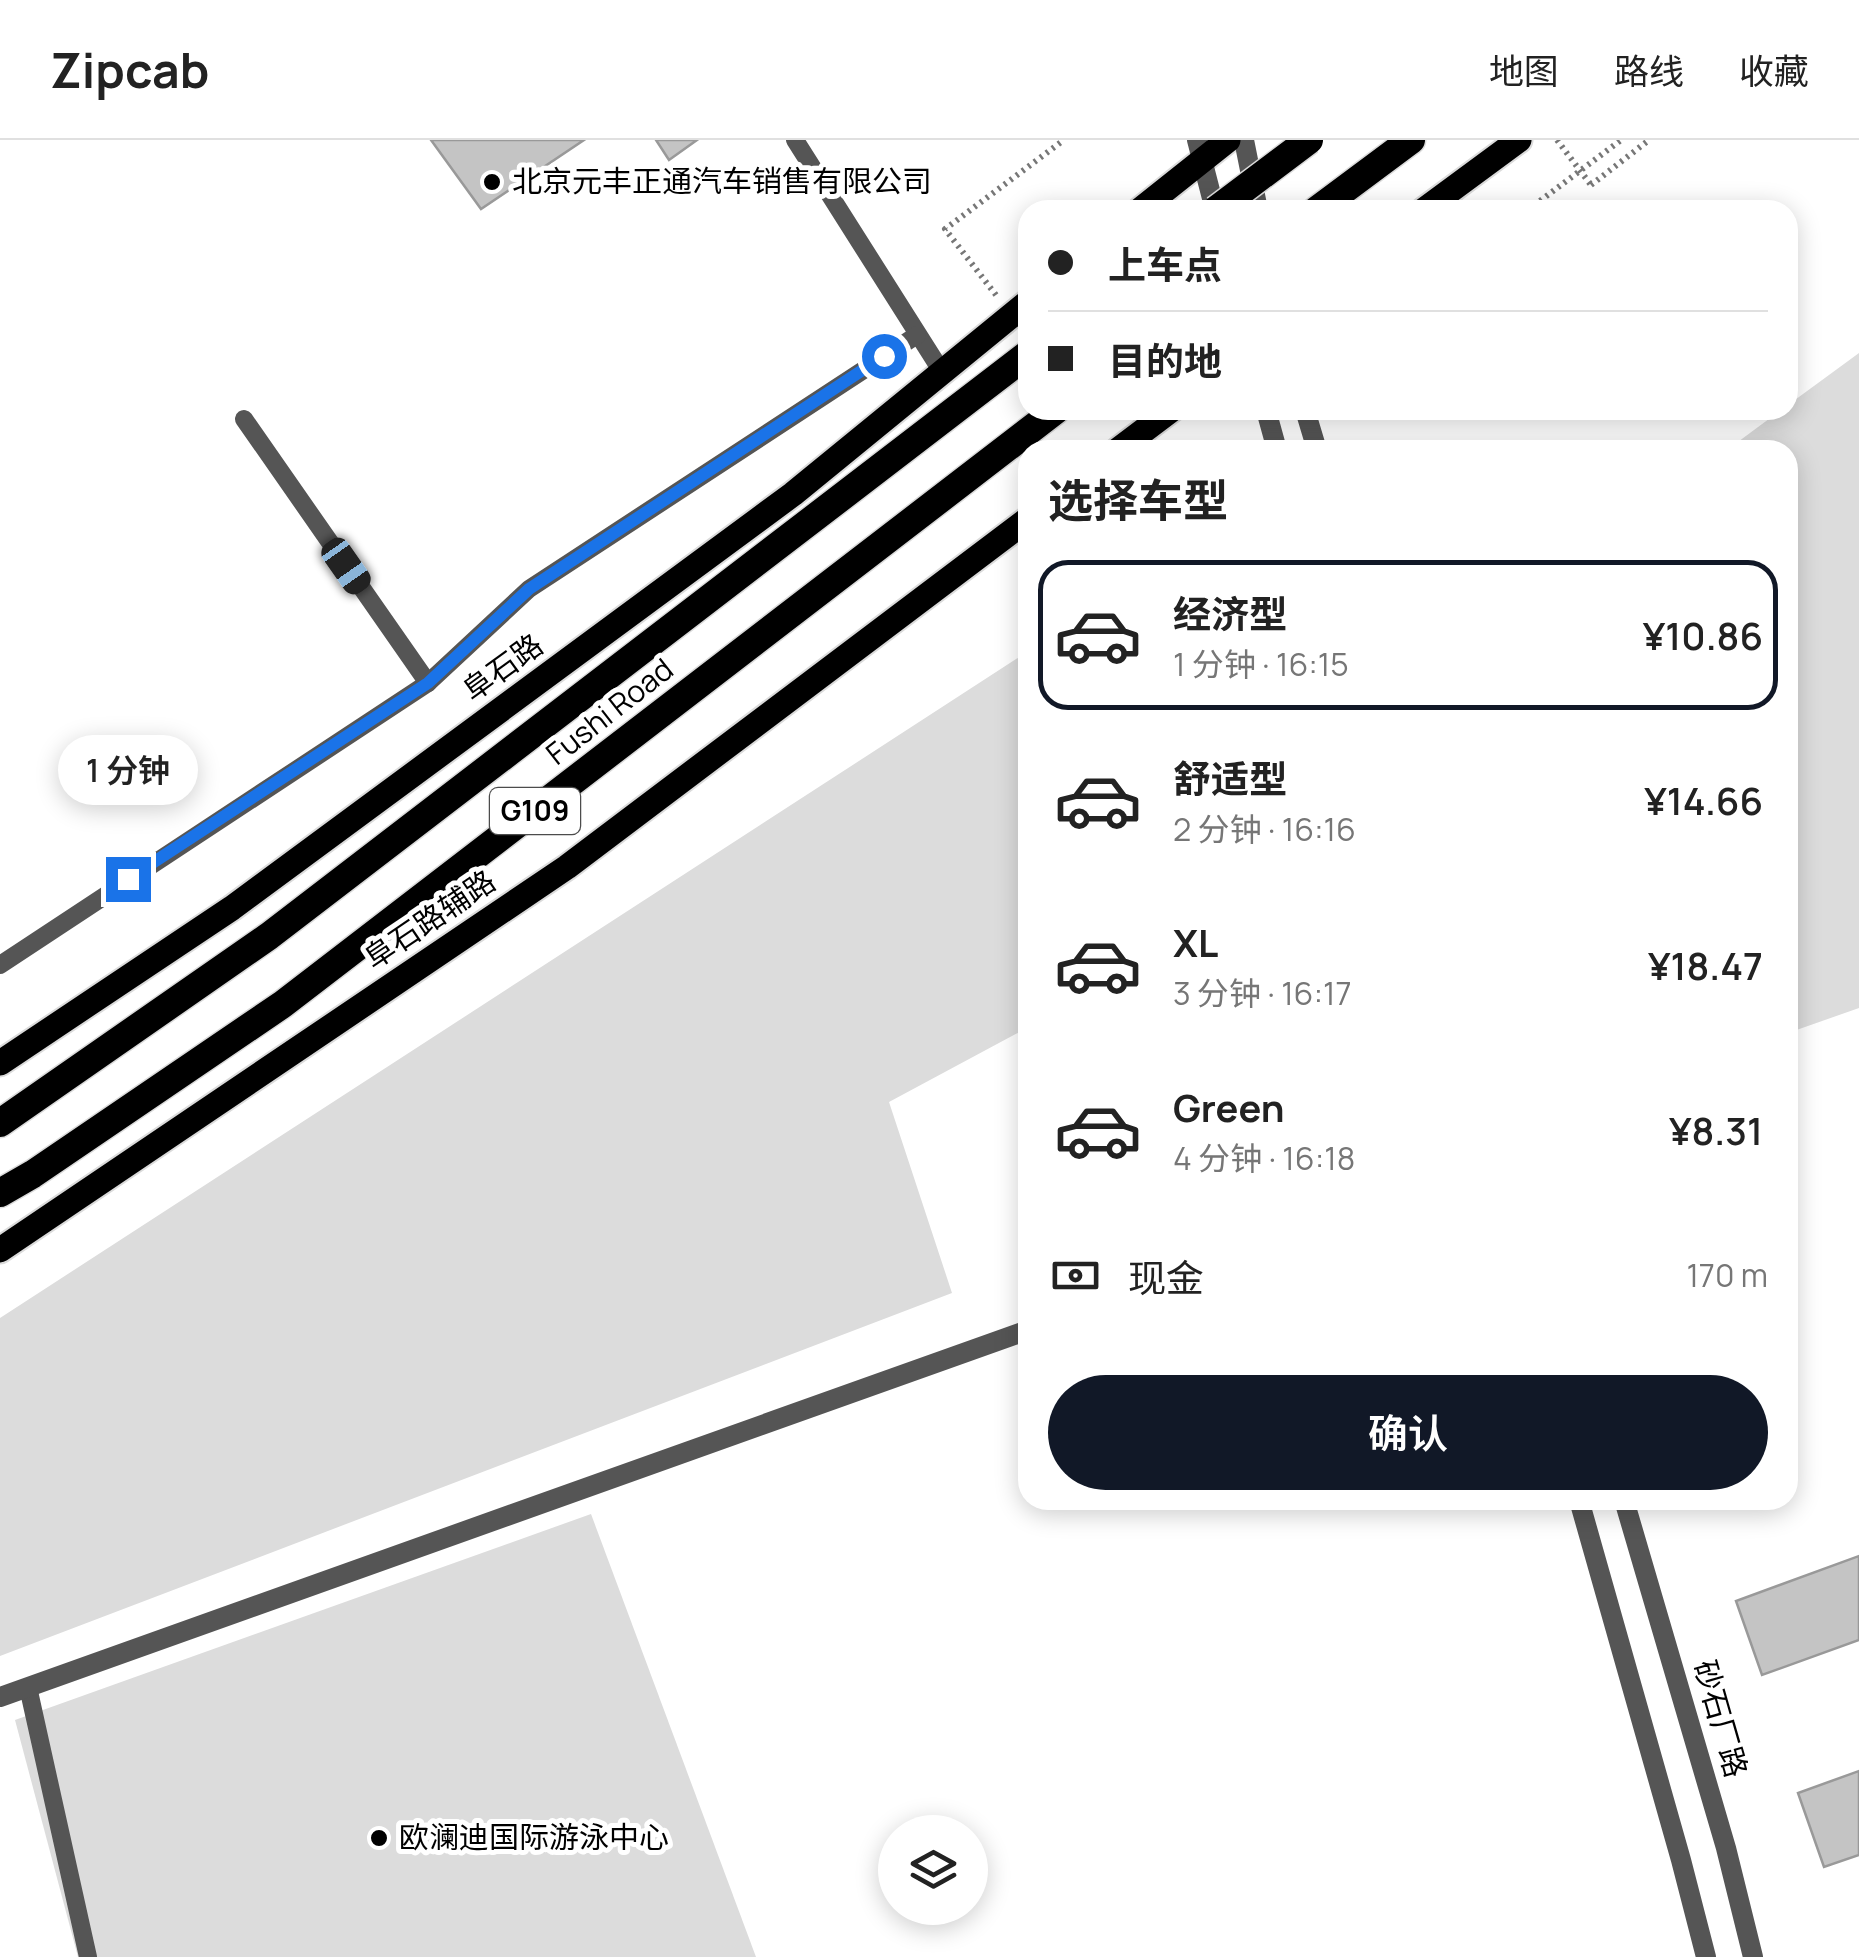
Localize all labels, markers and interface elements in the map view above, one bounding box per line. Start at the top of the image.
text: Zipcab [50,37,209,102]
text: 地图 [1489,47,1559,95]
text: 路线 [1614,47,1684,95]
text: 收藏 [1739,47,1809,95]
place label: 北京元丰正通汽车销售有限公司 [512,160,932,201]
marker: 北京元丰正通汽车销售有限公司 [481,171,503,193]
text: 上车点 [1108,238,1222,290]
route start [862,334,907,379]
text: 目的地 [1108,334,1222,386]
text: 选择车型 [1048,469,1228,531]
car [317,533,375,599]
text: 经济型 [1173,587,1287,639]
icon: car [1053,590,1143,680]
text: ¥10.86 [1643,609,1763,661]
street label: 阜石路 [454,624,551,710]
text: 1 分钟 · 16:15 [1173,642,1349,686]
street label: Fushi Road [537,648,681,773]
callout: 1 分钟 [58,734,198,804]
text: 1 分钟 [86,748,170,792]
text: 舒适型 [1173,752,1287,804]
icon: car [1053,755,1143,845]
text: ¥14.66 [1644,774,1763,826]
road number: G109 [490,788,580,834]
text: 2 分钟 · 16:16 [1173,807,1356,851]
route end [106,857,151,902]
street label: 阜石路辅路 [356,860,503,978]
text: XL [1173,916,1218,968]
icon: car [1053,920,1143,1010]
text: ¥18.47 [1648,939,1763,991]
text: 3 分钟 · 16:17 [1173,971,1352,1015]
text: Green [1173,1081,1285,1133]
icon: car [1053,1085,1143,1175]
text: ¥8.31 [1669,1104,1763,1156]
text: 4 分钟 · 16:18 [1173,1136,1355,1180]
icon: cash [1048,1248,1103,1303]
text: 现金 [1128,1251,1204,1303]
text: 170 m [1686,1253,1768,1297]
button: 确认 [1048,1375,1768,1490]
street label: 砂石厂路 [1685,1655,1758,1782]
map controls [878,1815,988,1925]
button: layers [878,1815,988,1925]
place label: 欧澜迪国际游泳中心 [399,1816,669,1857]
marker: 欧澜迪国际游泳中心 [368,1827,390,1849]

